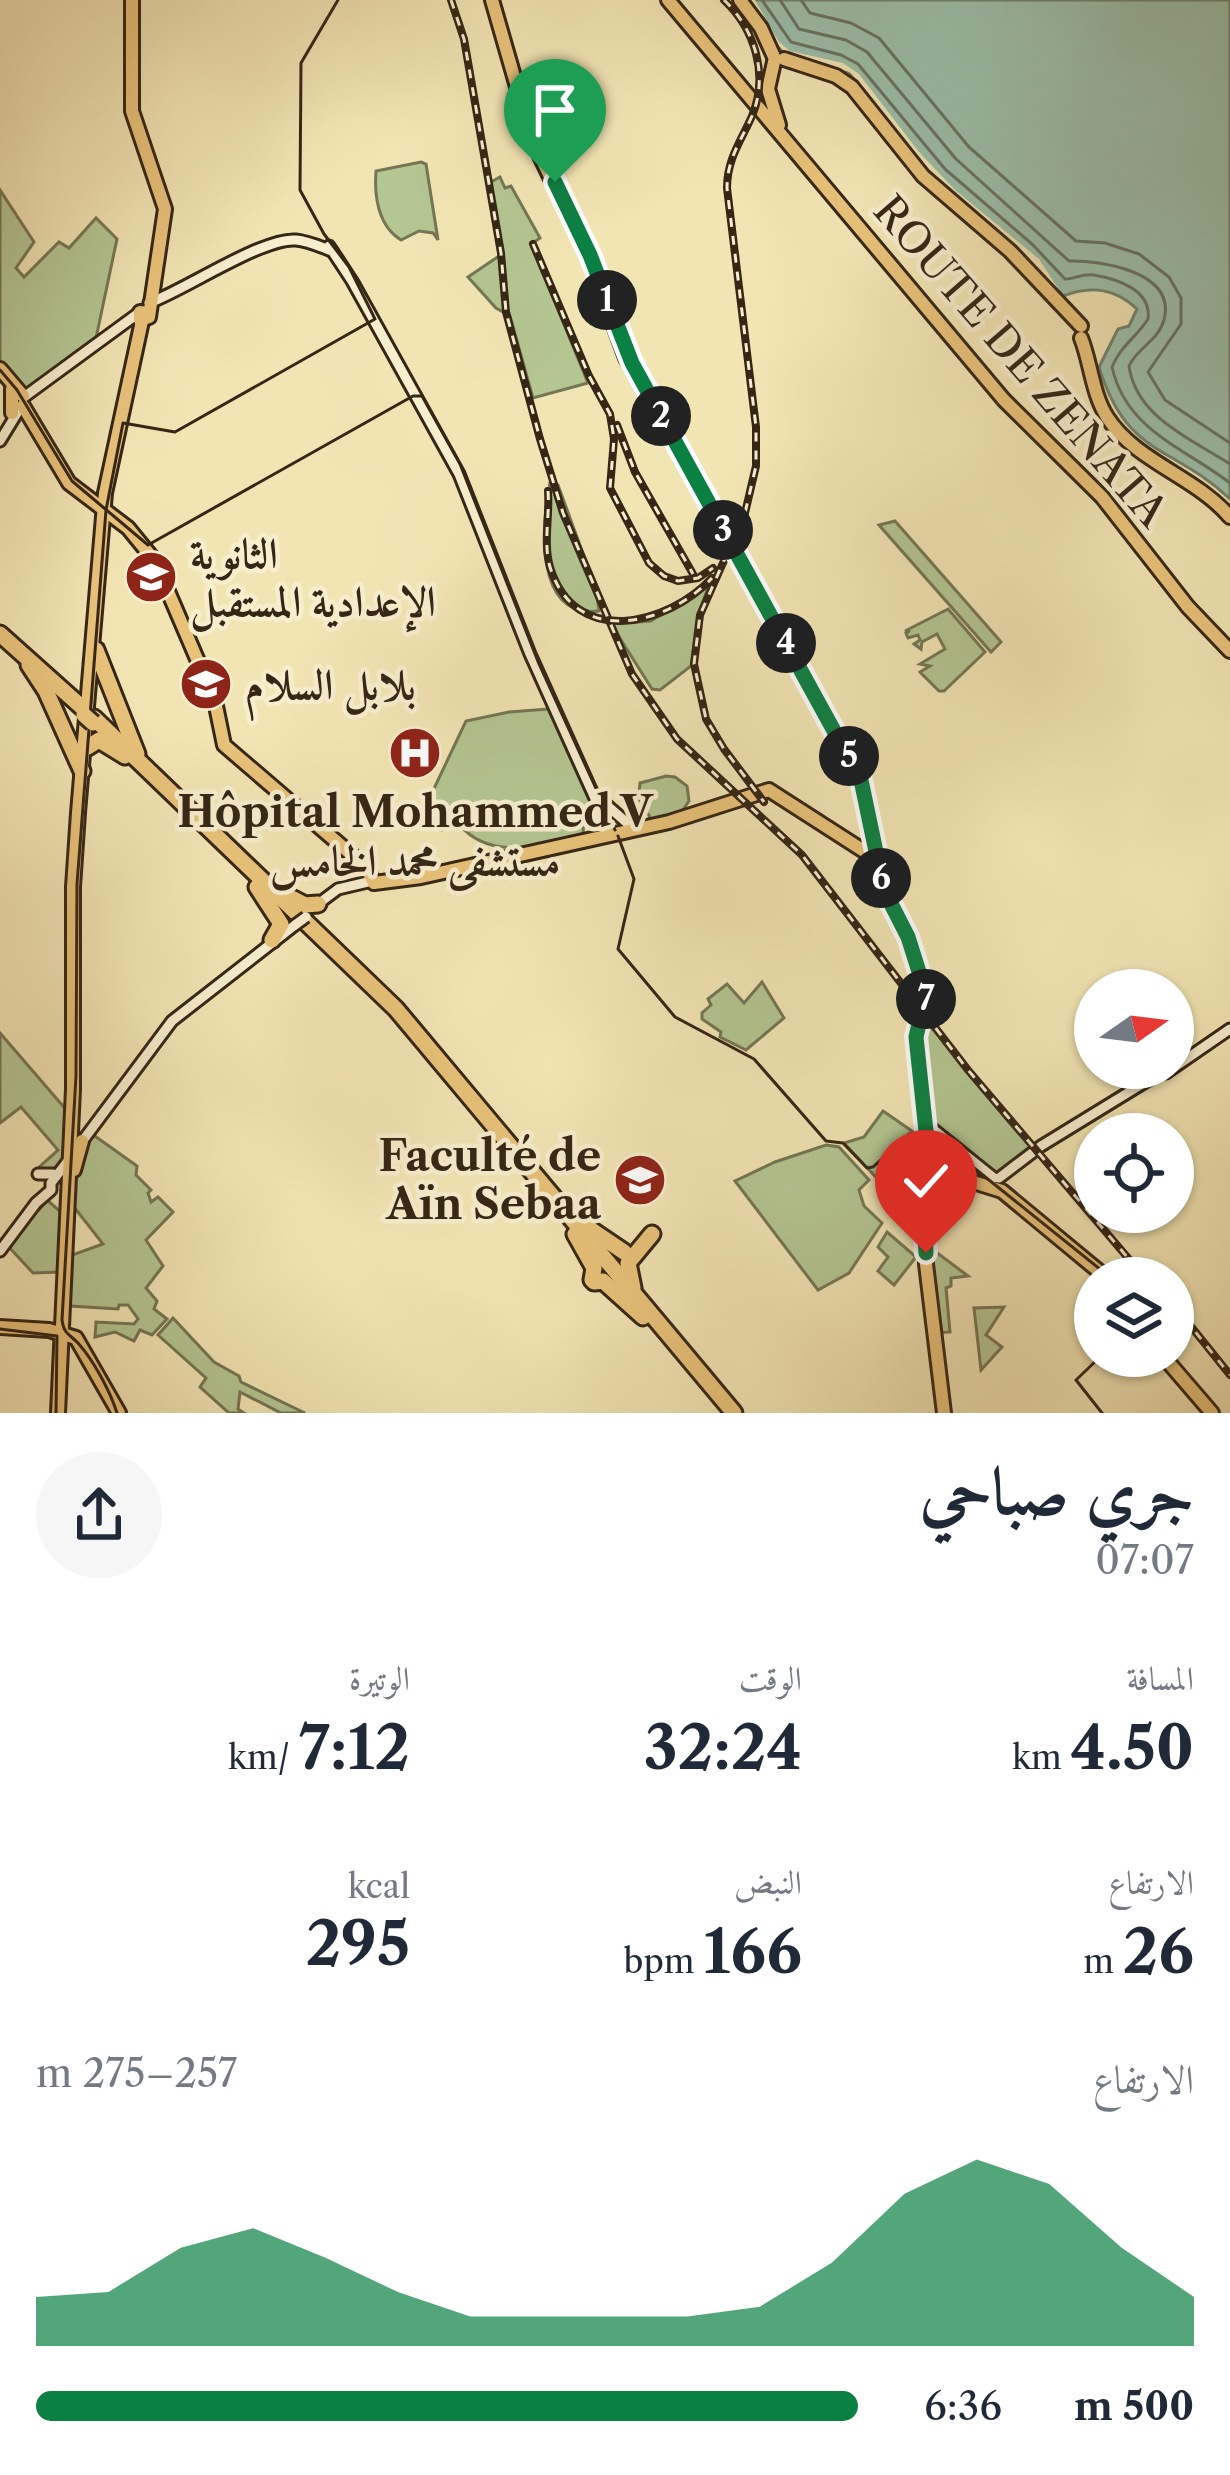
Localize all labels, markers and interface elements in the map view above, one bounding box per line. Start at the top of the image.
pin [504,59,606,182]
icon: arrive [522,77,588,143]
street label: ROUTE DE ZENATA [863,185,1180,538]
pin: 1 [577,270,637,330]
text: 1 [600,279,614,320]
pin: 2 [631,386,691,446]
text: 2 [651,395,671,436]
pin: 3 [693,500,753,560]
text: 3 [714,509,732,550]
place label: الثانوية الإعدادية المستقبل [190,527,436,633]
school or university icon: الثانوية الإعدادية المستقبل [123,549,179,605]
pin: 4 [756,613,816,673]
text: 4 [776,622,796,663]
school or university icon: بلابل السلام [178,656,234,712]
place label: بلابل السلام [245,658,416,722]
hospital icon: Hôpital Mohammed V مستشفى محمد الخامس [387,725,443,781]
pin: 5 [819,726,879,786]
text: 5 [840,735,858,776]
place label: Hôpital Mohammed V مستشفى محمد الخامس [177,786,654,892]
pin: 6 [851,848,911,908]
text: 6 [871,857,891,898]
pin: 7 [896,969,956,1029]
north arrow [1074,969,1194,1089]
map controls [1074,969,1194,1377]
text: 7 [917,978,935,1019]
button: locate [1074,1113,1194,1233]
place label: Faculté de Aïn Sebaa [379,1130,602,1230]
pin [875,1130,977,1253]
icon: check [893,1148,959,1214]
school or university icon: Faculté de Aïn Sebaa [612,1152,668,1208]
button: layers [1074,1257,1194,1377]
text: جري صباحي [920,1450,1194,1531]
button: share [36,1452,162,1578]
text: 07:07 [1095,1536,1194,1584]
text: الوتيرة [349,1658,410,1699]
text: الوقت [739,1658,802,1699]
text: المسافة [1127,1658,1194,1699]
text: 7:12 [298,1711,410,1785]
text: 32:24 [644,1711,802,1785]
text: 4.50 [1070,1711,1194,1785]
text: /km [228,1737,298,1778]
text: km [1012,1737,1070,1778]
text: النبض [734,1862,802,1903]
text: الارتفاع [1108,1862,1194,1903]
text: kcal [348,1866,410,1907]
text: 295 [306,1907,410,1981]
text: 166 [703,1915,802,1989]
text: 26 [1123,1915,1194,1989]
text: bpm [624,1941,703,1982]
text: m [1083,1941,1123,1982]
text: 257–275 m [36,2049,237,2097]
text: الارتفاع [1093,2055,1194,2103]
text: 6:36 [924,2382,1002,2430]
text: 500 m [1074,2382,1194,2430]

